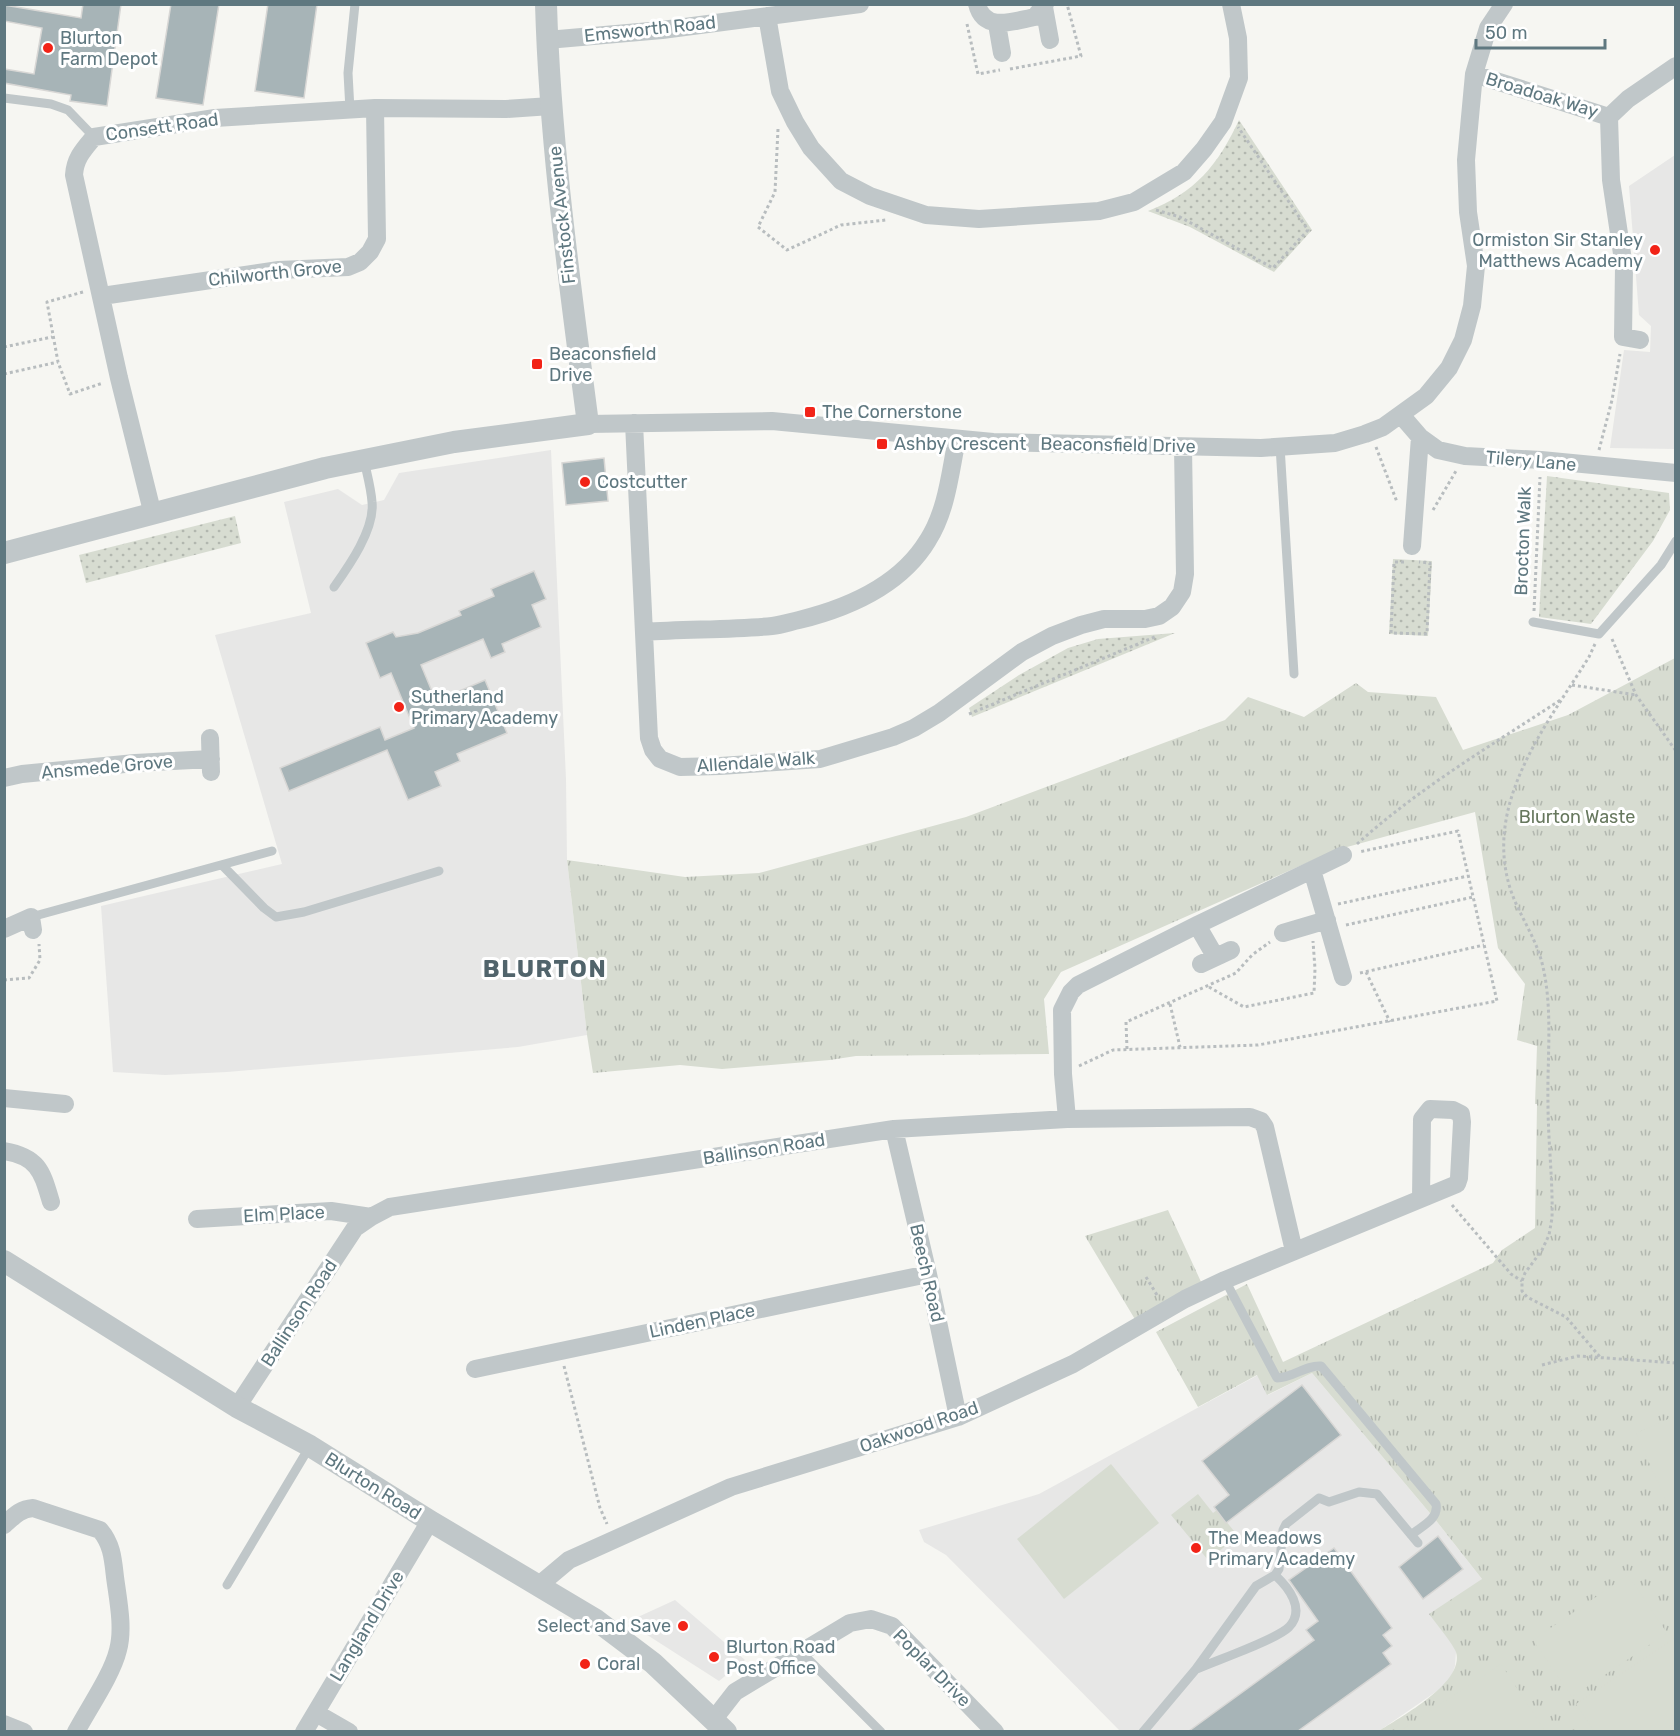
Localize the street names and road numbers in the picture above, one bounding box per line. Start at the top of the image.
street label: Emsworth Road [583,11,717,47]
street label: Broadoak Way [1483,67,1601,123]
street label: Consett Road [104,108,220,146]
street label: Finstock Avenue [544,145,580,285]
street label: Chilworth Grove [207,255,343,291]
street label: Beaconsfield Drive [1040,433,1196,457]
street label: Tilery Lane [1485,446,1577,476]
street label: Brocton Walk [1510,485,1536,596]
street label: Allendale Walk [696,747,817,777]
street label: Ansmede Grove [40,750,174,784]
street label: Ballinson Road [701,1128,827,1170]
street label: Elm Place [243,1201,325,1227]
street label: Beech Road [905,1222,949,1324]
street label: Ballinson Road [256,1255,342,1371]
street label: Linden Place [647,1299,757,1343]
street label: Oakwood Road [857,1396,981,1458]
street label: Blurton Road [321,1448,425,1524]
street label: Langland Drive [325,1567,409,1685]
street label: Poplar Drive [889,1625,975,1711]

